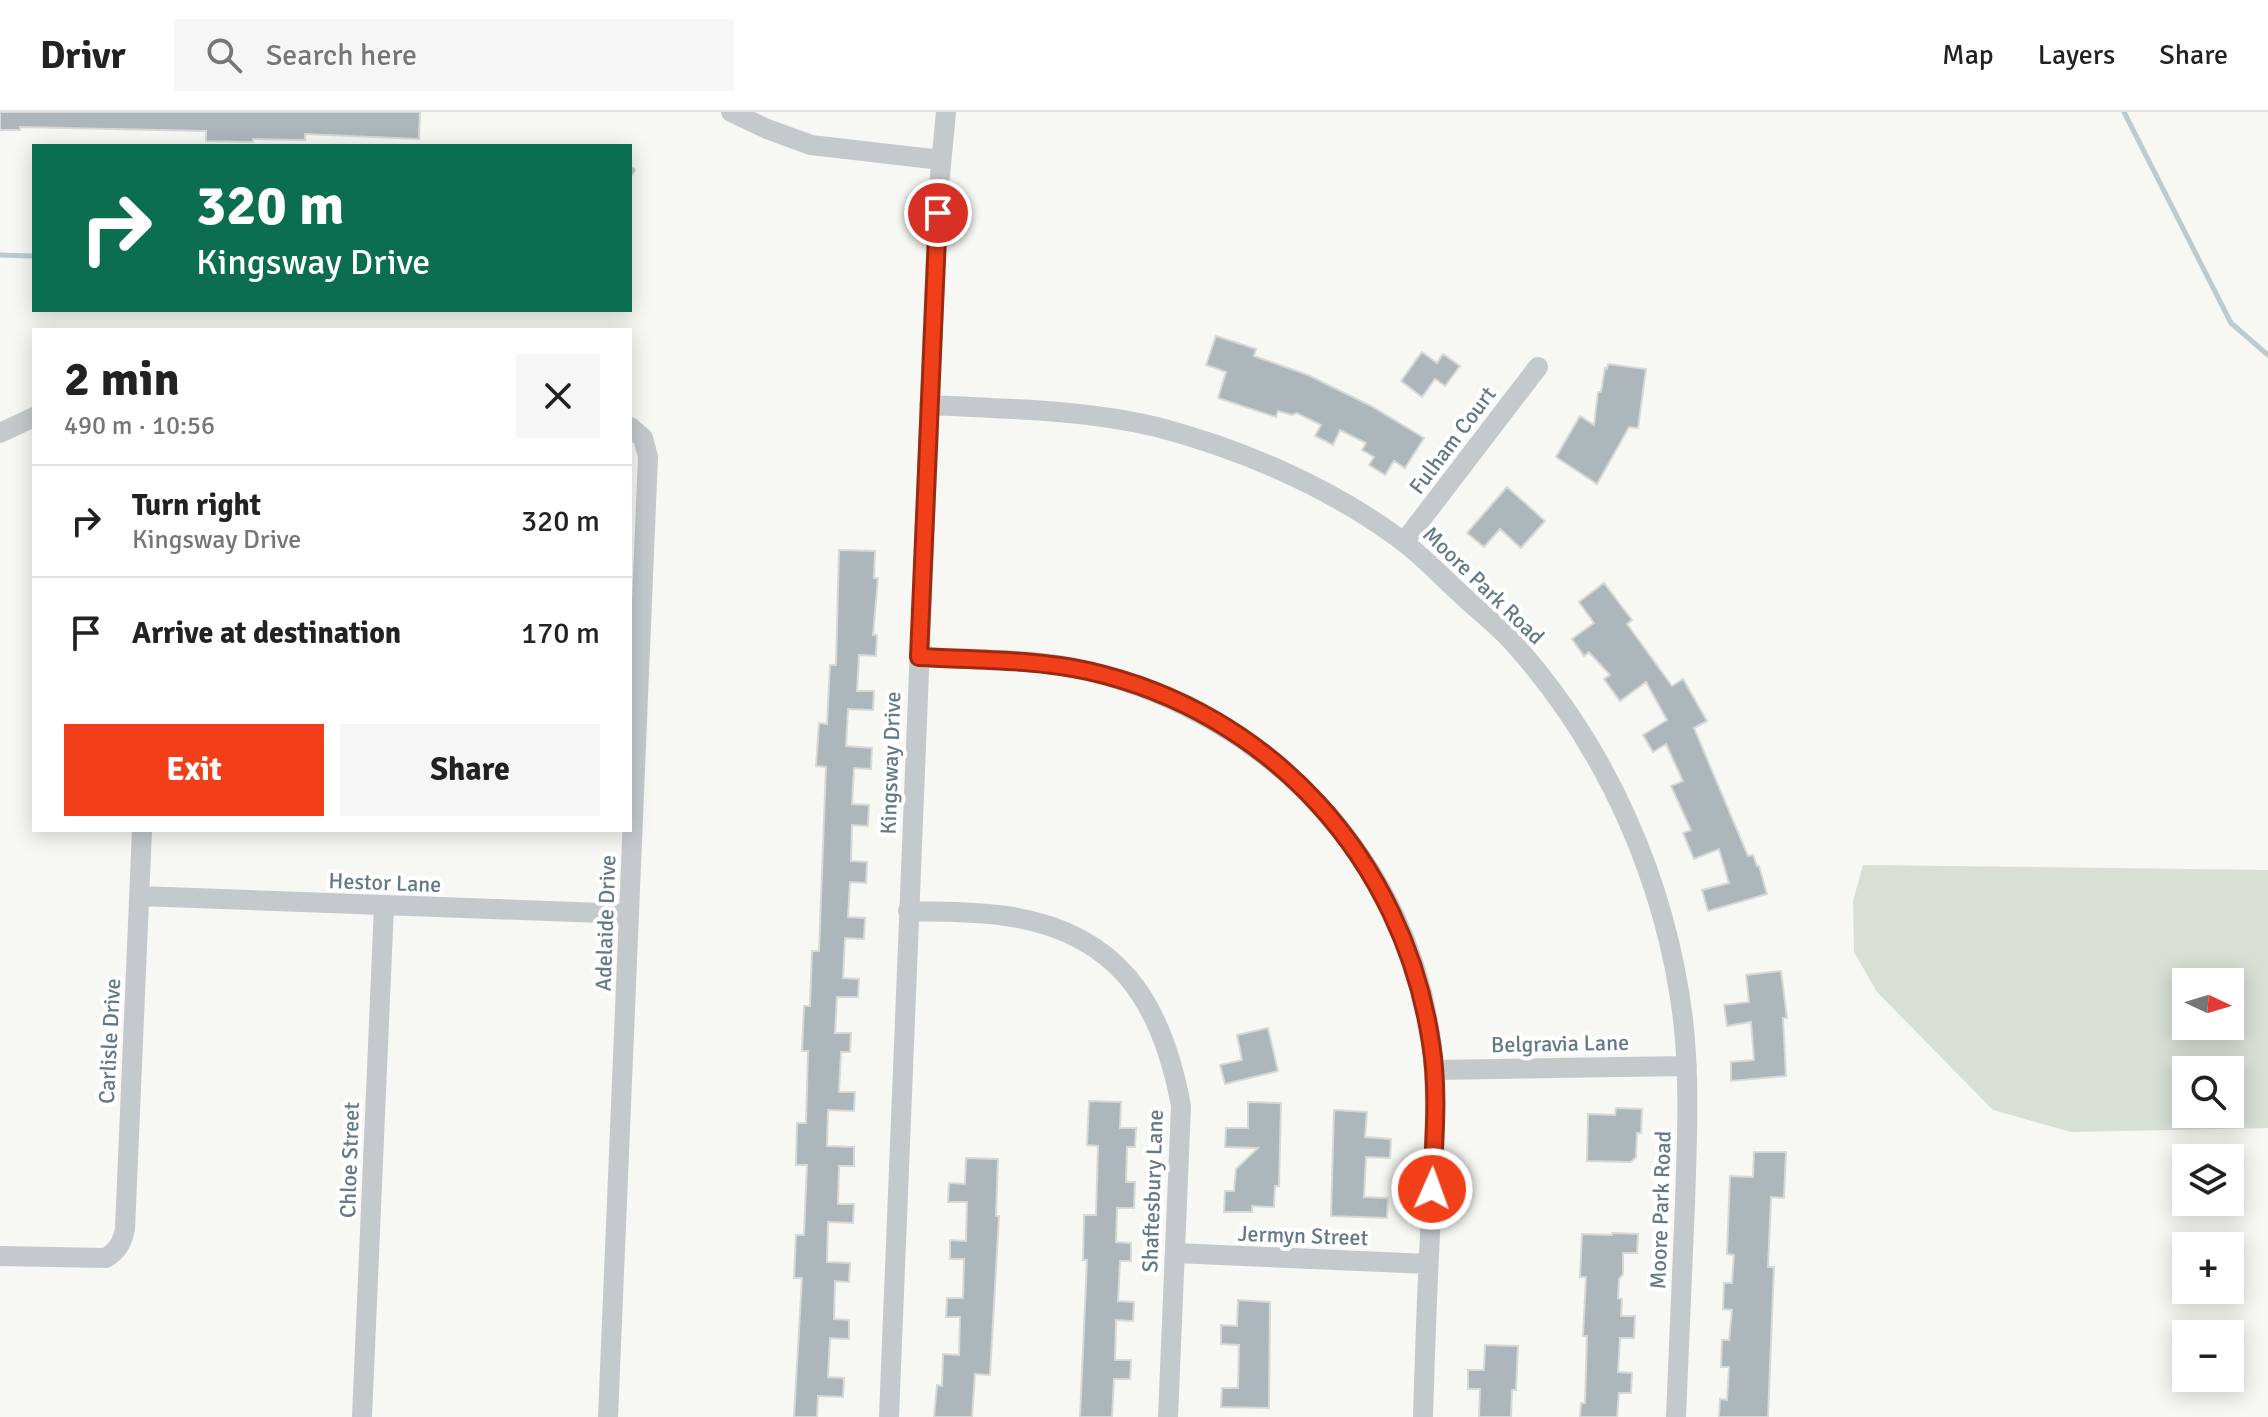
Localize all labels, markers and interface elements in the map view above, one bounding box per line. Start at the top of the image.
search box [174,19,734,91]
text: Drivr [40,32,126,79]
icon: search [202,33,246,77]
text: Search here [266,37,417,74]
text: Map [1942,38,1994,72]
text: Layers [2038,38,2115,72]
text: Share [2159,38,2228,72]
text: 320 m [196,171,344,240]
icon: right [64,176,168,280]
pin [904,179,972,247]
icon: arrive [916,191,960,235]
text: Kingsway Drive [196,240,430,285]
text: 2 min [64,350,180,409]
button: close [516,354,600,438]
street label: Fulham Court [1403,381,1502,499]
text: 490 m · 10:56 [64,410,215,442]
text: Turn right [132,487,261,524]
icon: right [64,499,108,543]
text: 320 m [521,503,600,540]
street label: Moore Park Road [1417,521,1550,650]
text: Kingsway Drive [132,524,301,556]
icon: arrive [64,611,108,655]
text: Arrive at destination [132,615,401,652]
text: 170 m [521,615,600,652]
street label: Kingsway Drive [875,691,906,835]
button: Exit [64,724,324,816]
button: Share [340,724,600,816]
street label: Adelaide Drive [590,854,621,992]
street label: Hestor Lane [328,867,442,898]
north arrow [2172,968,2244,1040]
map controls [2172,968,2244,1392]
street label: Carlisle Drive [93,978,126,1104]
street label: Belgravia Lane [1491,1029,1629,1058]
button: search [2172,1056,2244,1128]
street label: Chloe Street [334,1101,365,1219]
street label: Shaftesbury Lane [1136,1109,1169,1273]
street label: Moore Park Road [1644,1130,1677,1290]
button: layers [2172,1144,2244,1216]
position arrow [1390,1147,1474,1231]
street label: Jermyn Street [1237,1220,1369,1251]
button: + [2172,1232,2244,1304]
button: − [2172,1320,2244,1392]

